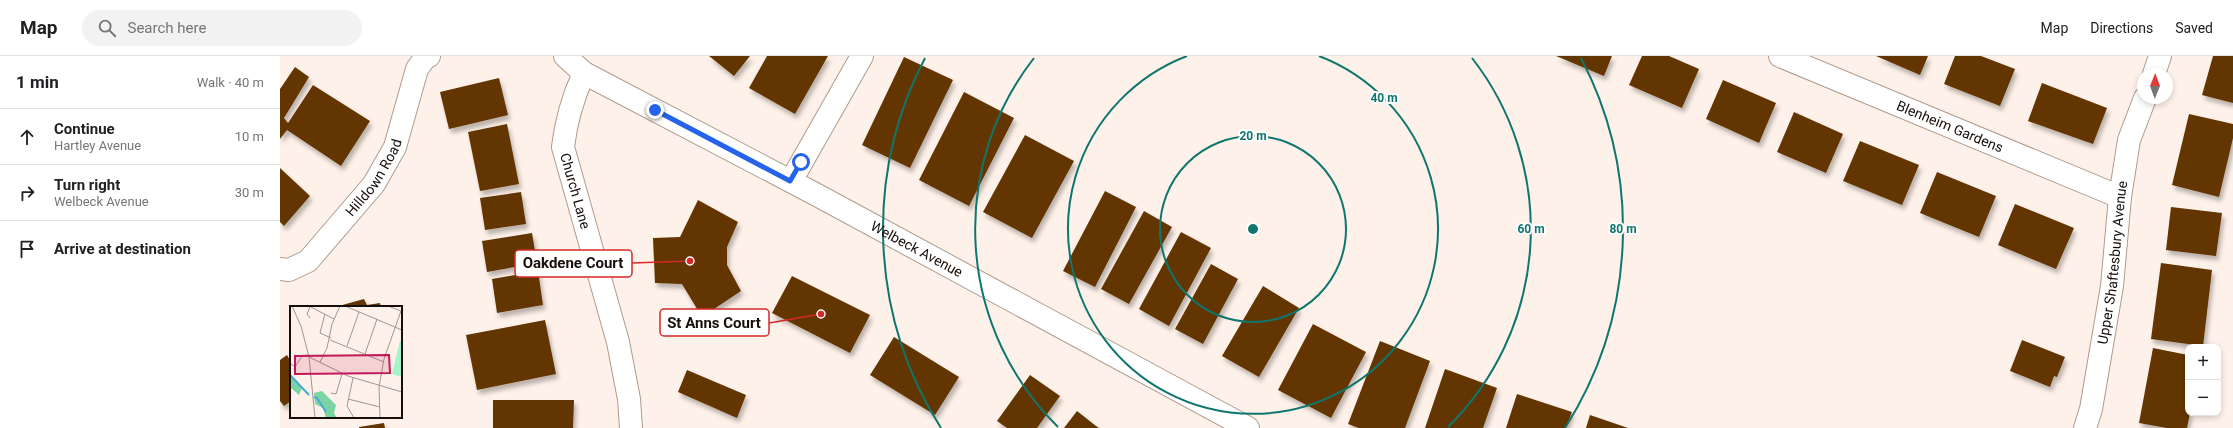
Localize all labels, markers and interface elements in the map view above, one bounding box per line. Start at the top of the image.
search box [82,10,362,46]
text: Map [20,16,58,39]
icon: search [96,17,118,39]
text: Search here [128,19,206,37]
text: Map [2041,20,2068,36]
text: Directions [2090,20,2153,36]
text: Saved [2175,20,2213,36]
north arrow [2137,68,2173,104]
text: 1 min [16,72,59,92]
text: Walk · 40 m [197,75,264,90]
text: 40 m [1370,91,1398,105]
street label: Blenheim Gardens [1894,97,2006,156]
route end [646,101,664,119]
text: Continue [54,120,115,138]
icon: ahead [16,126,38,148]
text: 10 m [235,129,264,144]
text: 20 m [1239,129,1267,143]
street label: Hilldown Road [342,137,405,219]
text: Hartley Avenue [54,138,141,153]
street label: Church Lane [557,151,594,231]
route start [792,153,810,171]
text: Turn right [54,176,120,194]
street label: Upper Shaftesbury Avenue [2094,180,2130,346]
icon: right [16,182,38,204]
text: 30 m [235,185,264,200]
text: Welbeck Avenue [54,194,149,209]
street label: Welbeck Avenue [868,218,966,280]
centre of rings [1246,222,1260,236]
text: 60 m [1517,222,1545,236]
text: 80 m [1609,222,1637,236]
icon: arrive [16,238,38,260]
text: Arrive at destination [54,240,191,258]
callout: Oakdene Court [515,250,632,277]
text: Oakdene Court [523,254,623,272]
inset map [290,306,402,418]
callout: St Anns Court [660,309,769,336]
text: St Anns Court [667,314,761,332]
map controls [2185,344,2221,416]
button: + [2185,344,2221,380]
button: − [2185,380,2221,416]

